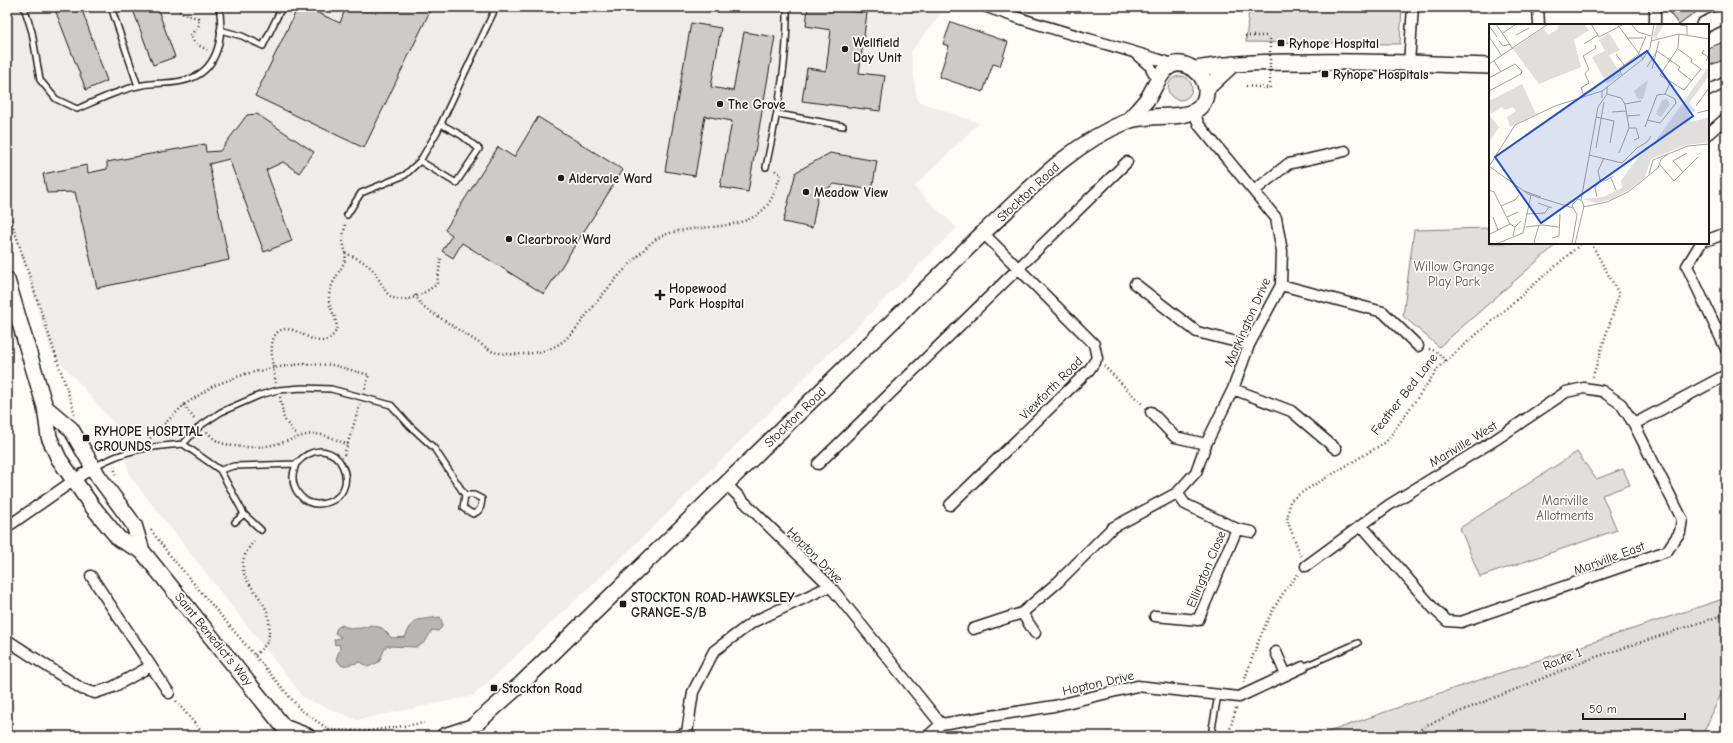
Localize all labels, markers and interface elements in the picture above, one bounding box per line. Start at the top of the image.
inset map [1489,24,1709,244]
place label: Wellfield Day Unit [853,35,902,65]
place label: Ryhope Hospital [1289,36,1379,51]
marker: Ryhope Hospital [1276,38,1286,48]
marker: Wellfield Day Unit [840,44,850,54]
place label: Ryhope Hospitals [1333,67,1429,82]
marker: Ryhope Hospitals [1320,69,1330,79]
place label: The Grove [728,97,786,112]
marker: The Grove [715,99,725,109]
street label: Stockton Road [994,159,1062,225]
place label: Aldervale Ward [569,171,652,186]
marker: Aldervale Ward [556,173,566,183]
place label: Meadow View [814,185,888,200]
marker: Meadow View [801,187,811,197]
place label: Clearbrook Ward [517,232,611,247]
marker: Clearbrook Ward [504,234,514,244]
park label: Willow Grange Play Park [1414,259,1495,289]
street label: Markington Drive [1221,275,1274,369]
place label: Hopewood Park Hospital [669,281,744,311]
marker: Hopewood Park Hospital [654,289,666,301]
street label: Feather Bed Lane [1368,350,1441,438]
street label: Viewforth Road [1016,353,1086,423]
street label: Stockton Road [761,384,829,450]
street label: Mariville West [1426,417,1501,470]
place label: RYHOPE HOSPITAL GROUNDS [94,424,203,454]
marker: RYHOPE HOSPITAL GROUNDS [81,433,91,443]
park label: Mariville Allotments [1536,493,1594,523]
street label: Hopton Drive [784,524,846,586]
street label: Ellington Close [1183,528,1229,610]
street label: Mariville East [1572,538,1648,578]
street label: Saint Benedict's Way [172,589,256,689]
place label: STOCKTON ROAD-HAWKSLEY GRANGE-S/B [631,590,795,620]
marker: STOCKTON ROAD-HAWKSLEY GRANGE-S/B [618,599,628,609]
street label: Route 1 [1540,644,1584,674]
street label: Hopton Drive [1061,667,1136,698]
place label: Stockton Road [502,681,582,696]
marker: Stockton Road [489,683,499,693]
scale bar [1583,695,1685,721]
text: 50 m [1589,702,1617,716]

